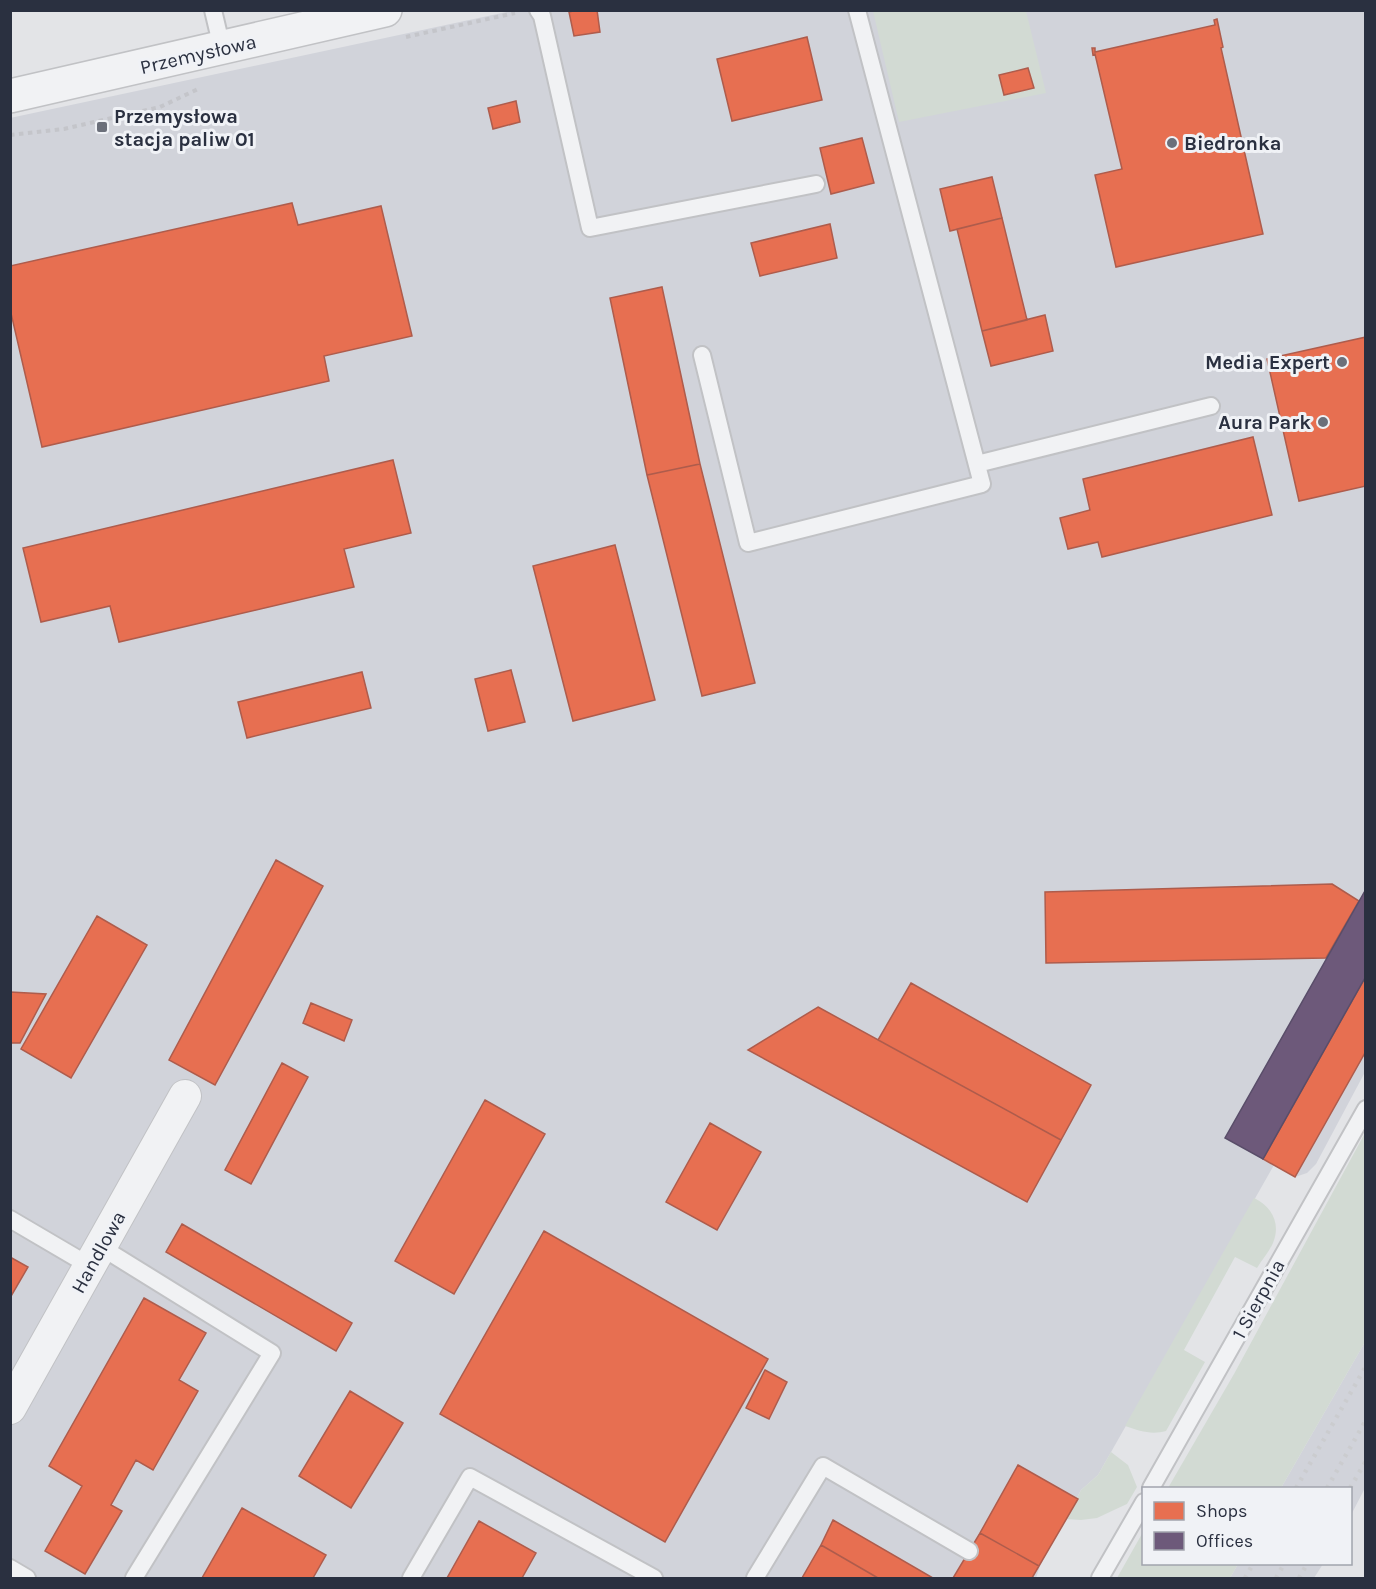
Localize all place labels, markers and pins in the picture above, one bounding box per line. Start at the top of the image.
place label: Przemysłowa stacja paliw 01 [114,105,255,151]
marker: Przemysłowa stacja paliw 01 [95,120,109,134]
place label: Biedronka [1184,132,1282,155]
marker: Biedronka [1165,136,1179,150]
place label: Media Expert [1205,351,1330,374]
marker: Media Expert [1335,355,1349,369]
place label: Aura Park [1218,411,1311,434]
marker: Aura Park [1316,415,1330,429]

